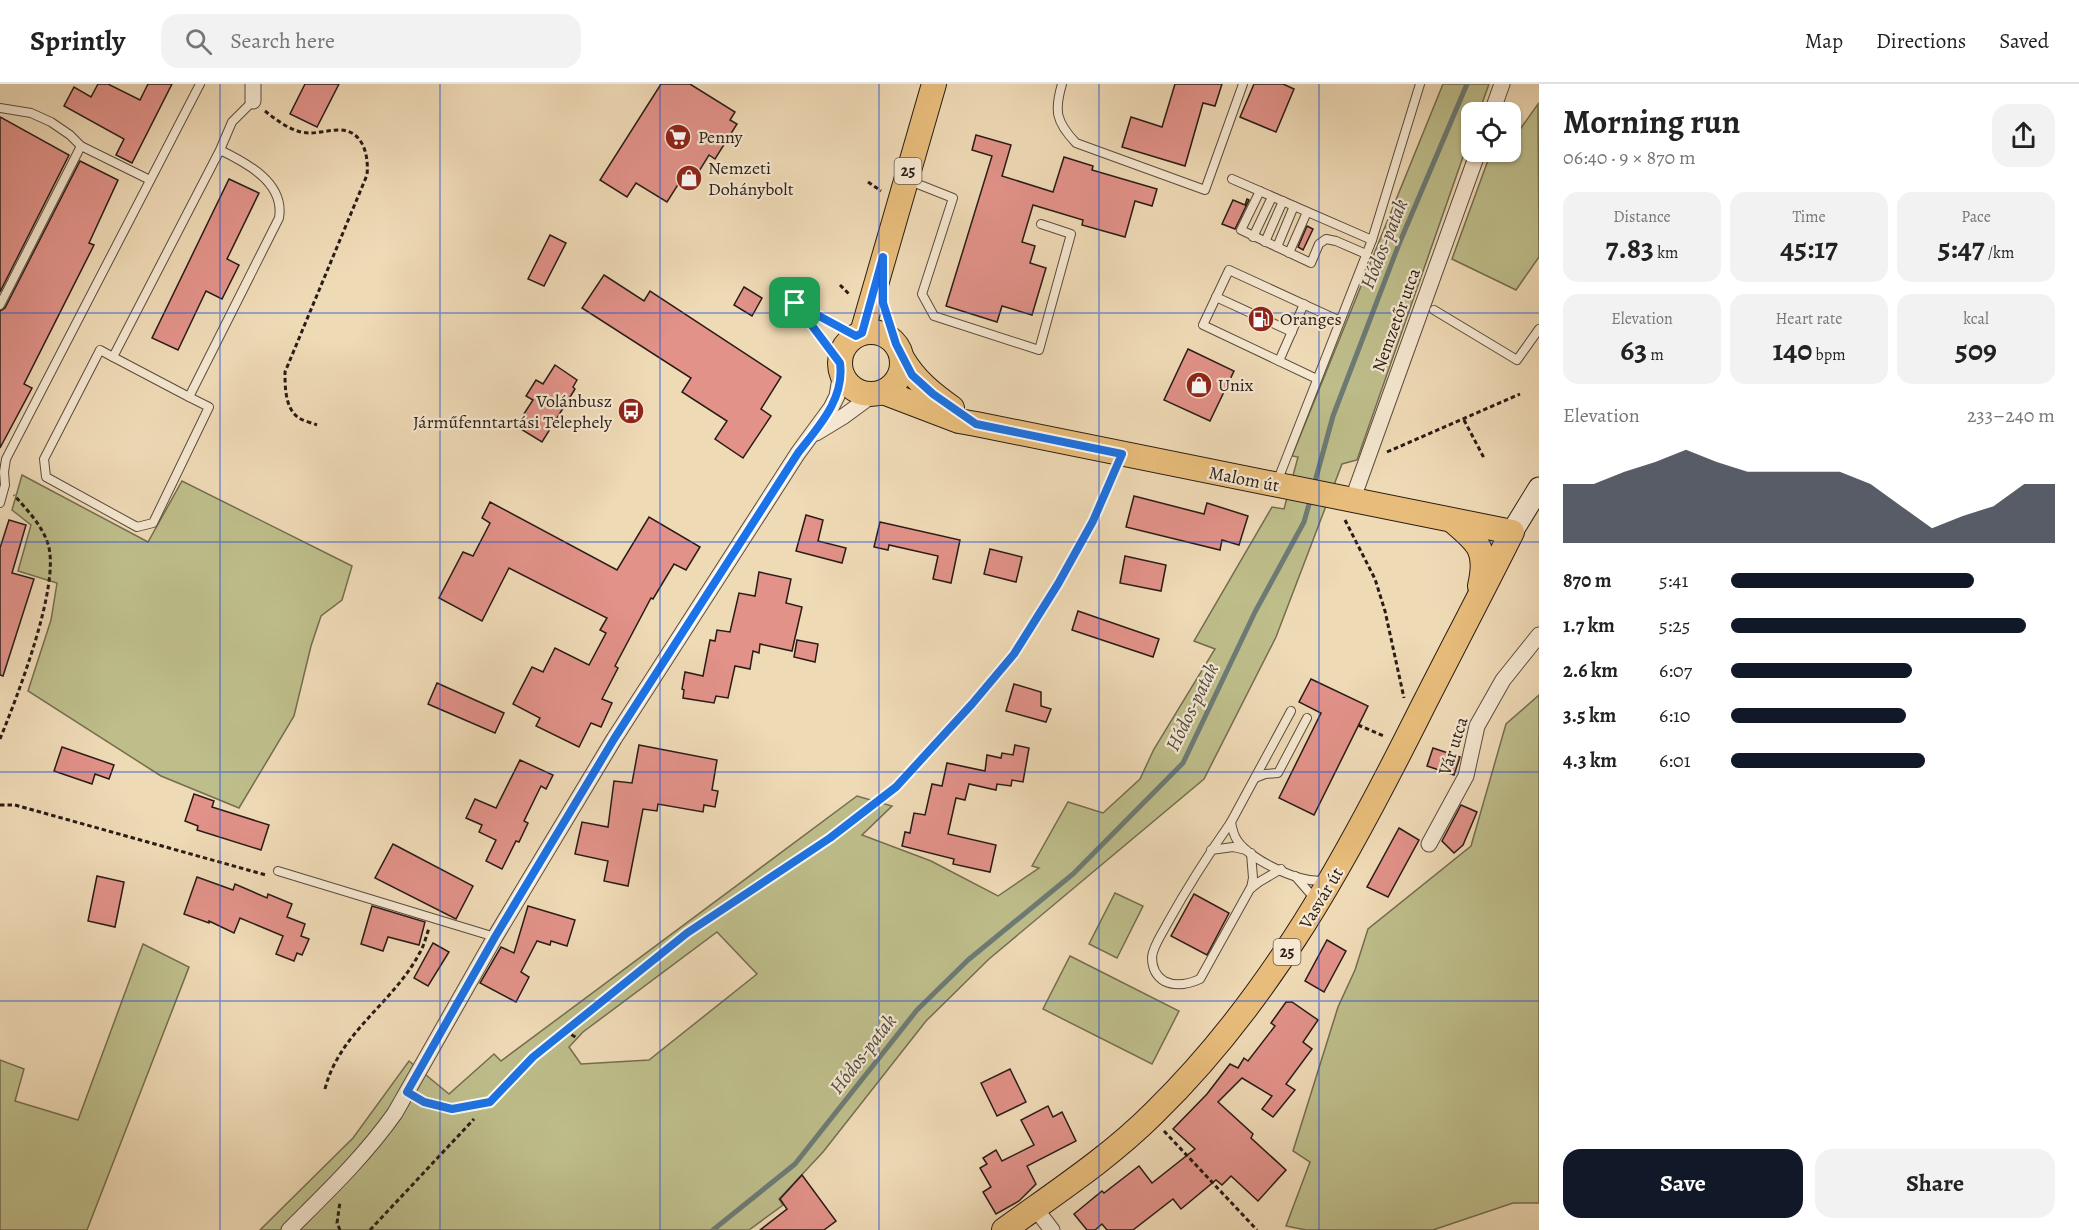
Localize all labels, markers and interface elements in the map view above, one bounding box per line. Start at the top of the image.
search box [161,14,581,68]
text: Sprintly [30,22,125,60]
icon: search [182,25,215,58]
text: Search here [230,26,335,56]
text: Map [1805,27,1843,55]
text: Directions [1876,27,1966,55]
text: Saved [1999,27,2049,55]
text: Morning run [1563,99,1740,144]
map controls [1461,102,1521,162]
button: locate [1461,102,1521,162]
button: share [1992,104,2055,167]
supermarket icon: Penny [663,122,693,152]
place label: Penny [698,125,744,149]
text: 06:40 · 9 × 870 m [1563,144,1696,171]
place label: Nemzeti Dohánybolt [708,156,794,201]
road number: 25 [894,158,922,184]
shop icon: Nemzeti Dohánybolt [674,163,704,193]
water label: Hódos-patak [1354,195,1414,293]
text: Distance [1613,206,1671,228]
text: Time [1792,206,1826,228]
text: Pace [1961,206,1991,228]
text: 7.83 [1606,228,1654,268]
text: 45:17 [1780,228,1838,268]
text: 5:47 [1938,228,1985,268]
text: km [1654,242,1678,264]
text: /km [1985,242,2014,264]
street label: Nemzetőr utca [1366,264,1426,375]
pin [769,277,820,328]
icon: arrive [778,286,811,319]
fuel station icon: Oranges [1246,304,1276,334]
place label: Oranges [1280,307,1342,331]
text: Elevation [1611,308,1673,330]
text: Heart rate [1776,308,1842,330]
text: kcal [1963,308,1989,330]
text: 63 [1620,330,1647,370]
text: 140 [1773,330,1812,370]
text: 509 [1955,330,1997,370]
text: m [1647,344,1664,366]
text: bpm [1812,344,1846,366]
shop icon: Unix [1184,370,1214,400]
place label: Unix [1218,373,1254,397]
place label: Volánbusz Járműfenntartási Telephely [413,389,613,434]
bus stop icon: Volánbusz Járműfenntartási Telephely [616,396,646,426]
text: Elevation [1563,402,1640,429]
text: 233–240 m [1967,402,2055,429]
street label: Malom út [1207,460,1281,498]
text: 870 m [1563,567,1611,594]
text: 5:41 [1659,567,1688,594]
text: 1.7 km [1563,612,1615,639]
text: 5:25 [1659,612,1690,639]
text: 2.6 km [1563,657,1618,684]
text: 6:07 [1659,657,1692,684]
water label: Hódos-patak [1159,658,1225,755]
text: 3.5 km [1563,702,1616,729]
text: 6:10 [1659,702,1691,729]
street label: Vár utca [1432,713,1474,779]
text: 4.3 km [1563,747,1617,774]
text: 6:01 [1659,747,1691,774]
street label: Vasvár út [1293,863,1349,934]
road number: 25 [1274,939,1300,965]
water label: Hódos-patak [823,1008,903,1100]
button: Save [1563,1149,1803,1218]
button: Share [1815,1149,2055,1218]

